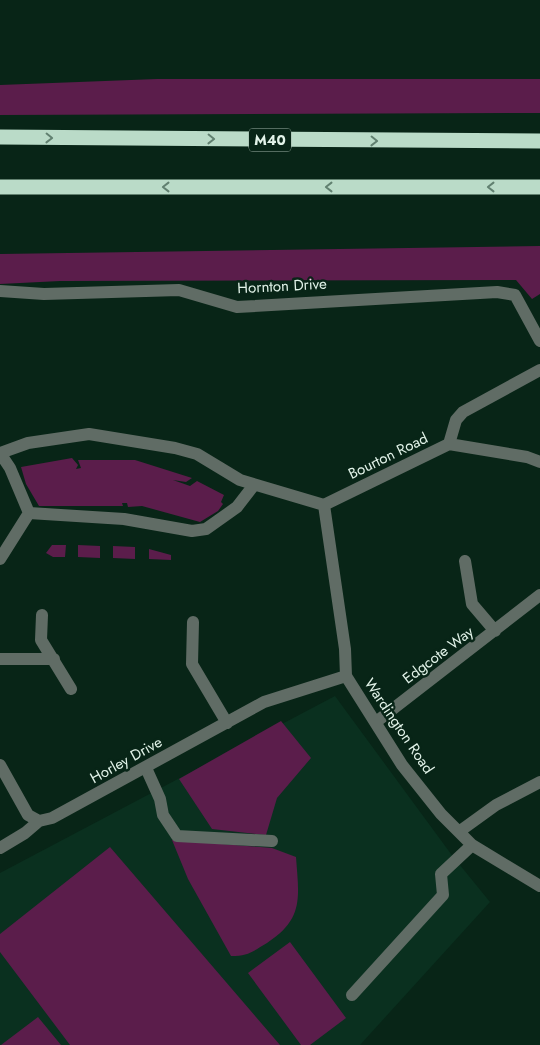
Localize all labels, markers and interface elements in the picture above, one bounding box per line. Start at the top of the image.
road number: M40 [249,128,291,152]
one-way arrow [45,133,53,143]
one-way arrow [207,134,215,145]
one-way arrow [370,136,378,146]
one-way arrow [162,182,170,192]
one-way arrow [325,182,332,192]
one-way arrow [487,182,495,192]
street label: Hornton Drive [237,273,328,299]
street label: Bourton Road [344,427,432,485]
street label: Edgcote Way [398,621,478,689]
street label: Wardington Road [359,674,439,778]
street label: Horley Drive [86,731,166,789]

